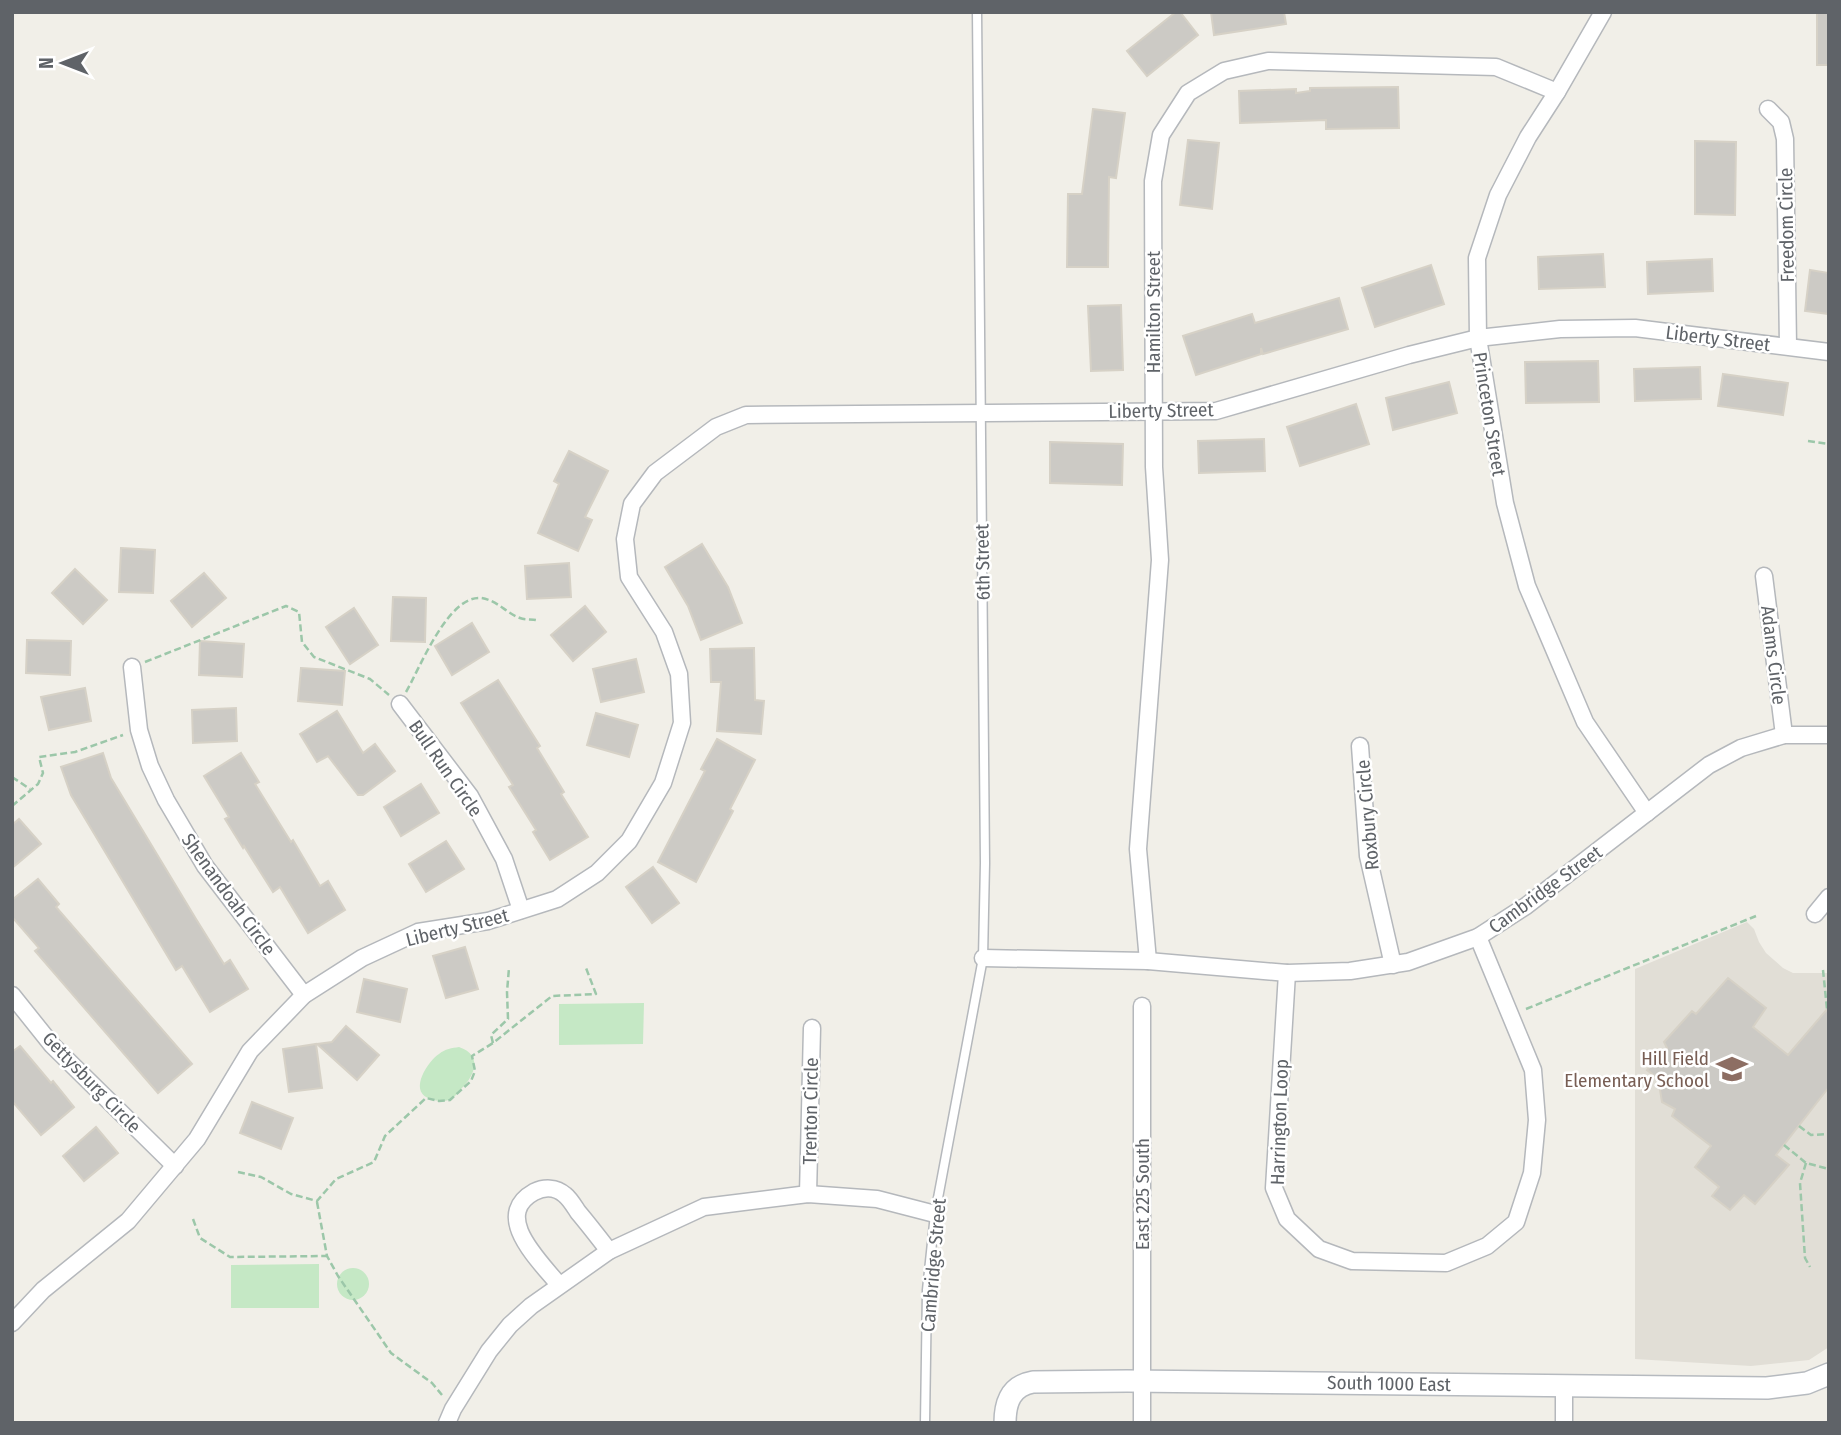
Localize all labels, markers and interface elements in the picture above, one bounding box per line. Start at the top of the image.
north arrow [28,28,98,98]
text: N [35,57,58,69]
street label: Freedom Circle [1774,167,1799,283]
street label: Hamilton Street [1142,250,1165,373]
street label: Liberty Street [1664,321,1772,356]
street label: Princeton Street [1468,350,1511,479]
street label: Liberty Street [1108,398,1215,423]
street label: 6th Street [970,523,995,601]
street label: Adams Circle [1756,604,1791,706]
street label: Bull Run Circle [404,716,487,821]
street label: Roxbury Circle [1351,759,1384,871]
street label: Shenandoah Circle [177,829,280,960]
street label: Cambridge Street [1484,840,1607,938]
street label: Liberty Street [403,903,512,951]
street label: Gettysburg Circle [38,1027,146,1138]
place label: Hill Field Elementary School [1564,1047,1709,1092]
school or university icon: Hill Field Elementary School [1715,1052,1749,1086]
street label: Trenton Circle [798,1057,823,1165]
street label: Harrington Loop [1266,1058,1293,1186]
street label: East 225 South [1131,1138,1154,1250]
street label: Cambridge Street [916,1196,951,1333]
street label: South 1000 East [1327,1371,1452,1396]

